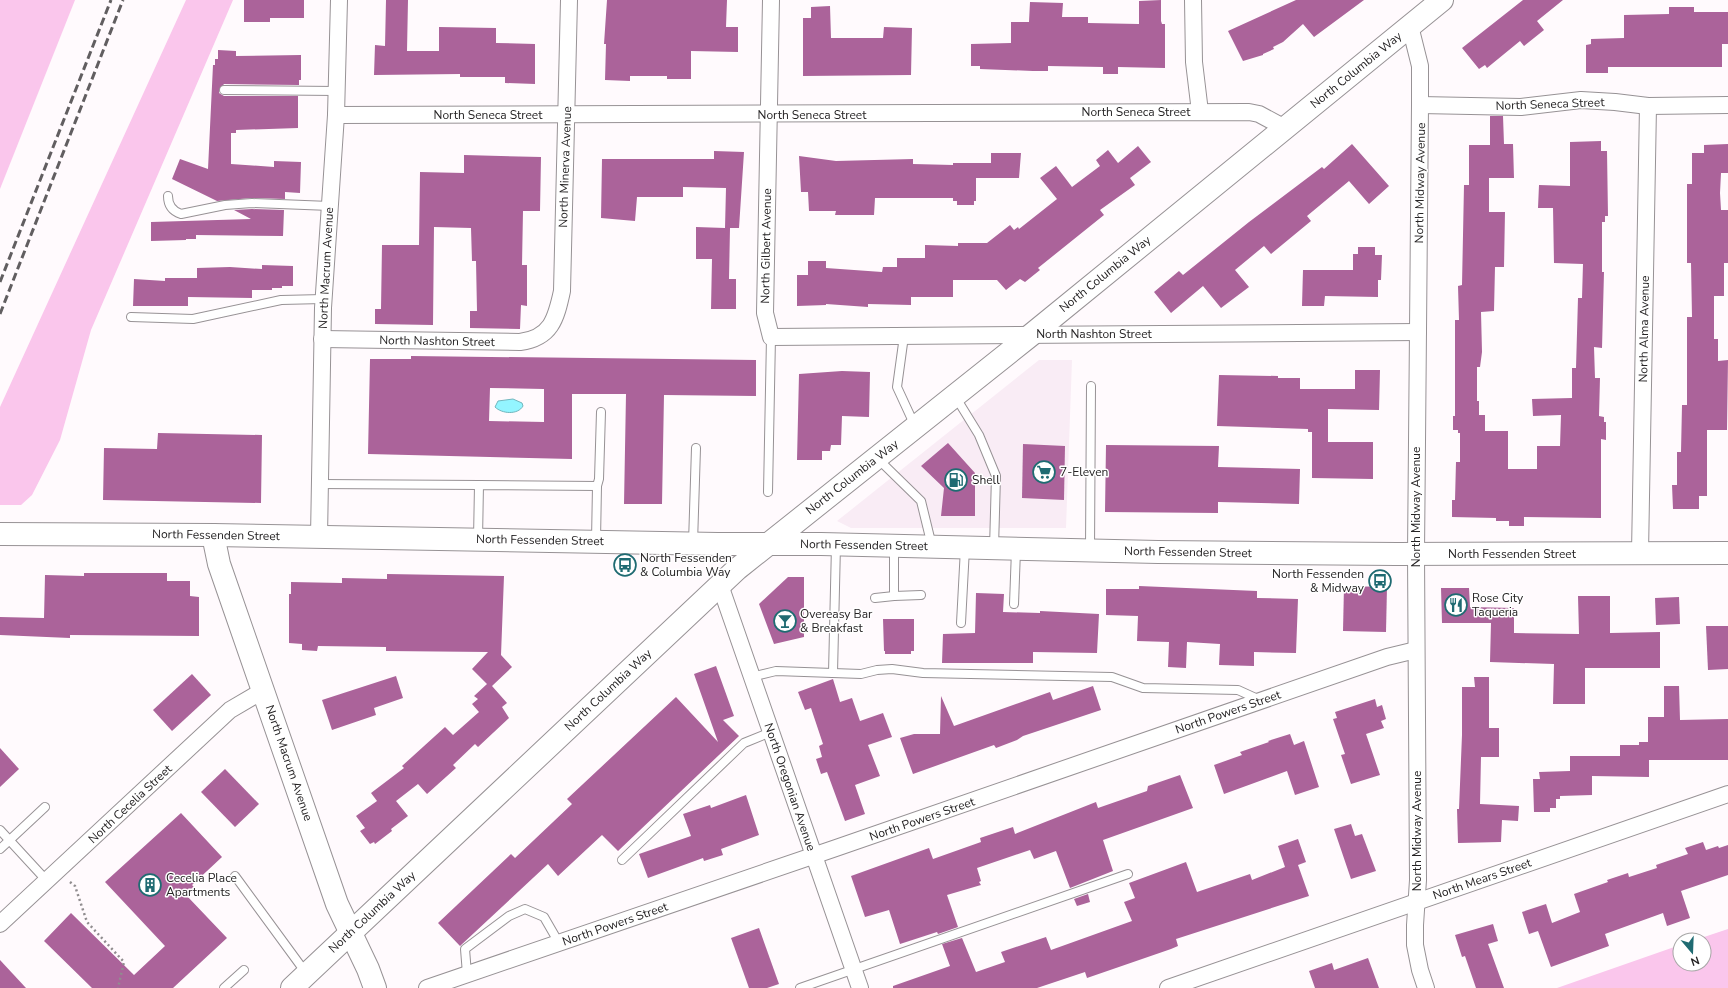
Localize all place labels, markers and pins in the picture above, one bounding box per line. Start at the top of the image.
supermarket icon: 7-Eleven [1031,459,1057,485]
place label: 7-Eleven [1060,464,1108,480]
fuel station icon: Shell [943,467,969,493]
place label: Shell [972,472,1000,488]
place label: North Fessenden & Columbia Way [640,550,732,580]
bus stop icon: North Fessenden & Columbia Way [612,552,638,578]
place label: North Fessenden & Midway [1272,566,1365,596]
bus stop icon: North Fessenden & Midway [1367,568,1393,594]
place label: Rose City Taqueria [1472,590,1524,620]
restaurant icon: Rose City Taqueria [1443,592,1469,618]
place label: Overeasy Bar & Breakfast [800,606,873,636]
bar icon: Overeasy Bar & Breakfast [772,608,798,634]
place label: Cecelia Place Apartments [166,870,237,900]
building icon: Cecelia Place Apartments [137,872,163,898]

